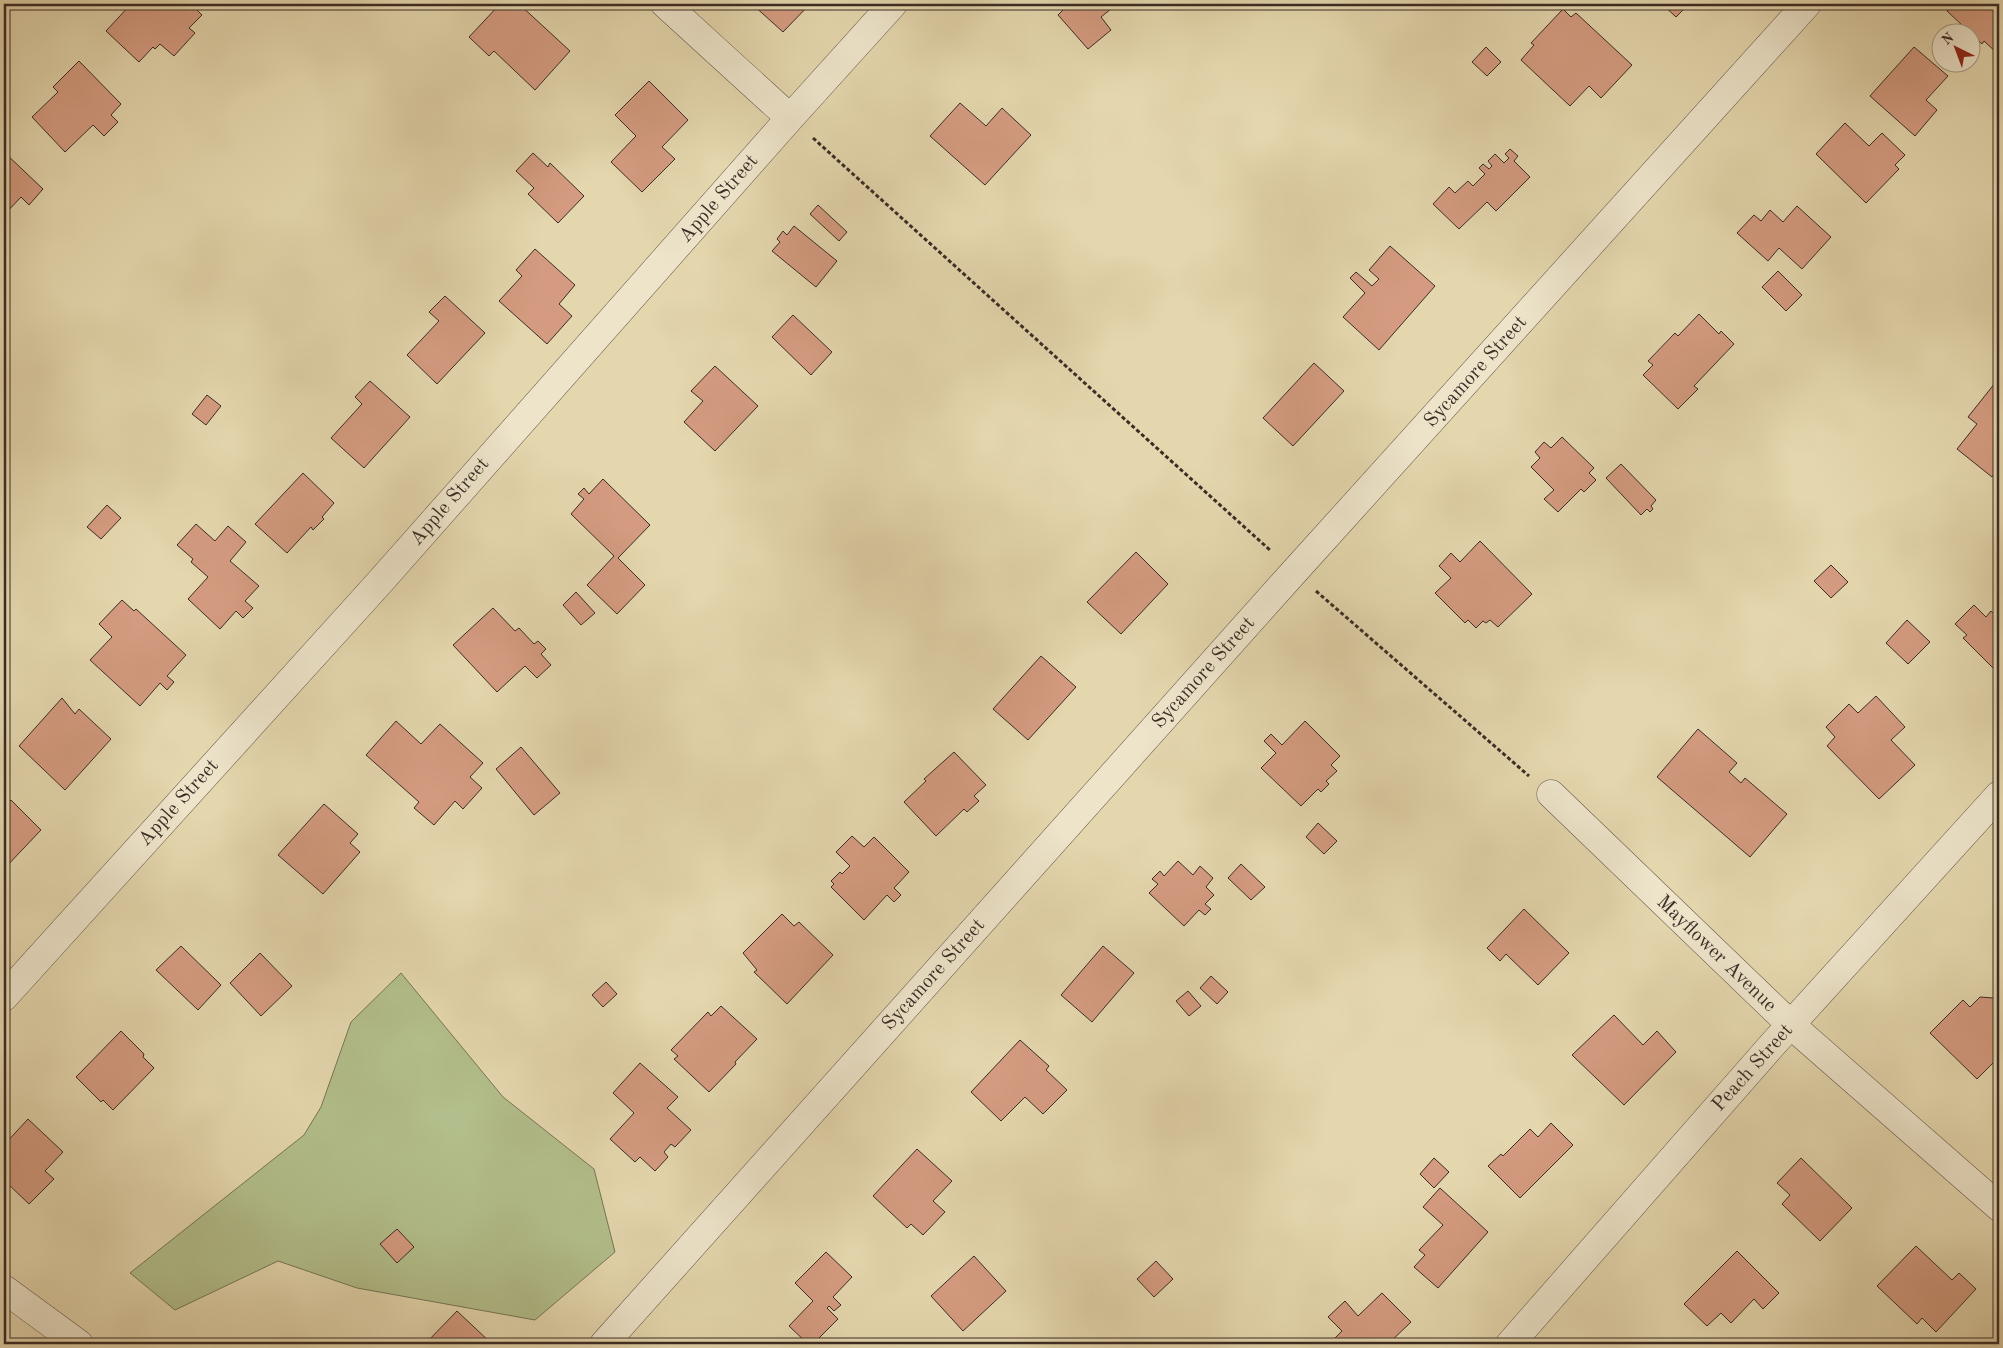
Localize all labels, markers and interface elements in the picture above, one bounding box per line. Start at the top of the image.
north arrow [1930,22,1980,72]
text: N [1939,30,1957,48]
street label: Apple Street [676,151,762,247]
street label: Sycamore Street [1421,312,1531,432]
street label: Apple Street [407,454,493,550]
street label: Sycamore Street [1149,613,1259,733]
street label: Apple Street [135,756,223,850]
street label: Mayflower Avenue [1652,892,1780,1016]
street label: Sycamore Street [879,915,989,1035]
street label: Peach Street [1709,1020,1797,1116]

